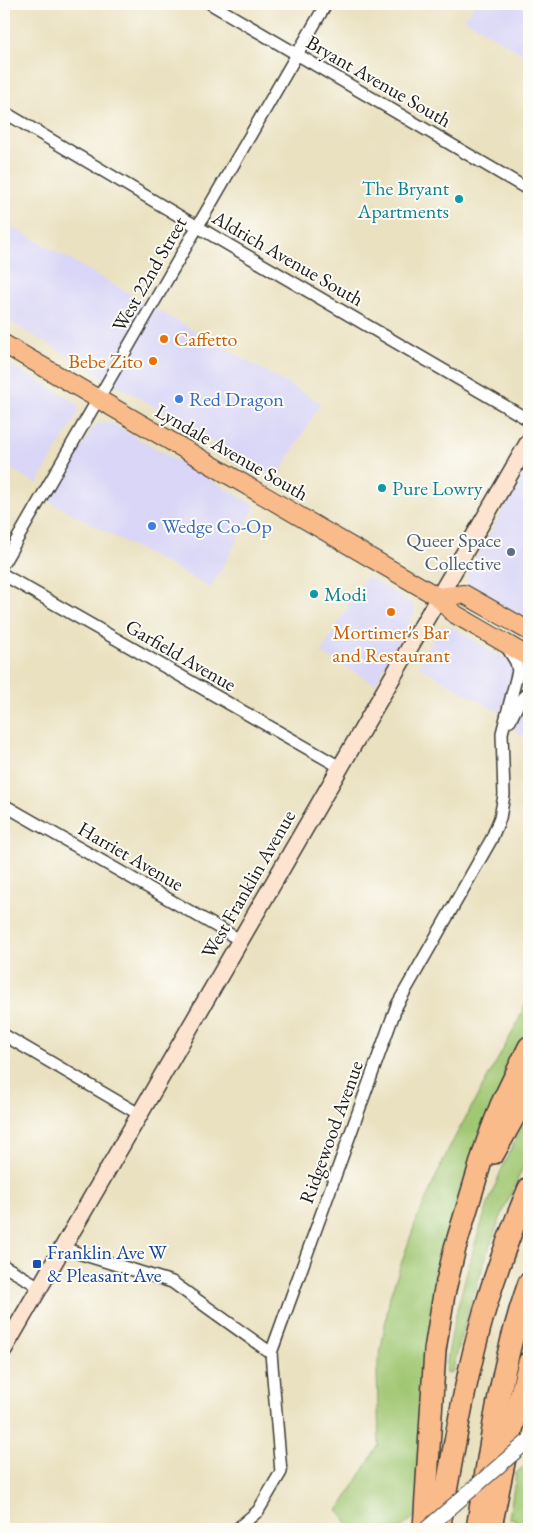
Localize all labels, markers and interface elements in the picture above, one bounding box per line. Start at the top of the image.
street label: Bryant Avenue South [302,29,456,133]
place label: The Bryant Apartments [357,175,450,224]
marker: The Bryant Apartments [453,193,465,205]
street label: Aldrich Avenue South [207,204,368,312]
street label: West 22nd Street [106,211,193,336]
place label: Caffetto [174,326,238,352]
marker: Caffetto [158,333,170,345]
place label: Bebe Zito [68,348,143,374]
marker: Bebe Zito [147,355,159,367]
place label: Red Dragon [189,386,284,412]
marker: Red Dragon [173,393,185,405]
street label: Lyndale Avenue South [151,398,313,506]
place label: Pure Lowry [392,475,483,501]
marker: Pure Lowry [376,482,388,494]
place label: Wedge Co-Op [162,513,272,539]
marker: Wedge Co-Op [146,520,158,532]
place label: Queer Space Collective [406,527,501,576]
marker: Queer Space Collective [505,546,517,558]
place label: Modi [324,581,367,607]
marker: Modi [308,588,320,600]
marker: Mortimer's Bar and Restaurant [385,606,397,618]
street label: Garfield Avenue [121,613,241,697]
place label: Mortimer's Bar and Restaurant [332,619,450,668]
street label: West Franklin Avenue [195,805,301,963]
street label: Harriet Avenue [73,815,189,897]
street label: Ridgewood Avenue [293,1057,369,1207]
place label: Franklin Ave W & Pleasant Ave [47,1239,168,1288]
marker: Franklin Ave W & Pleasant Ave [31,1258,43,1270]

